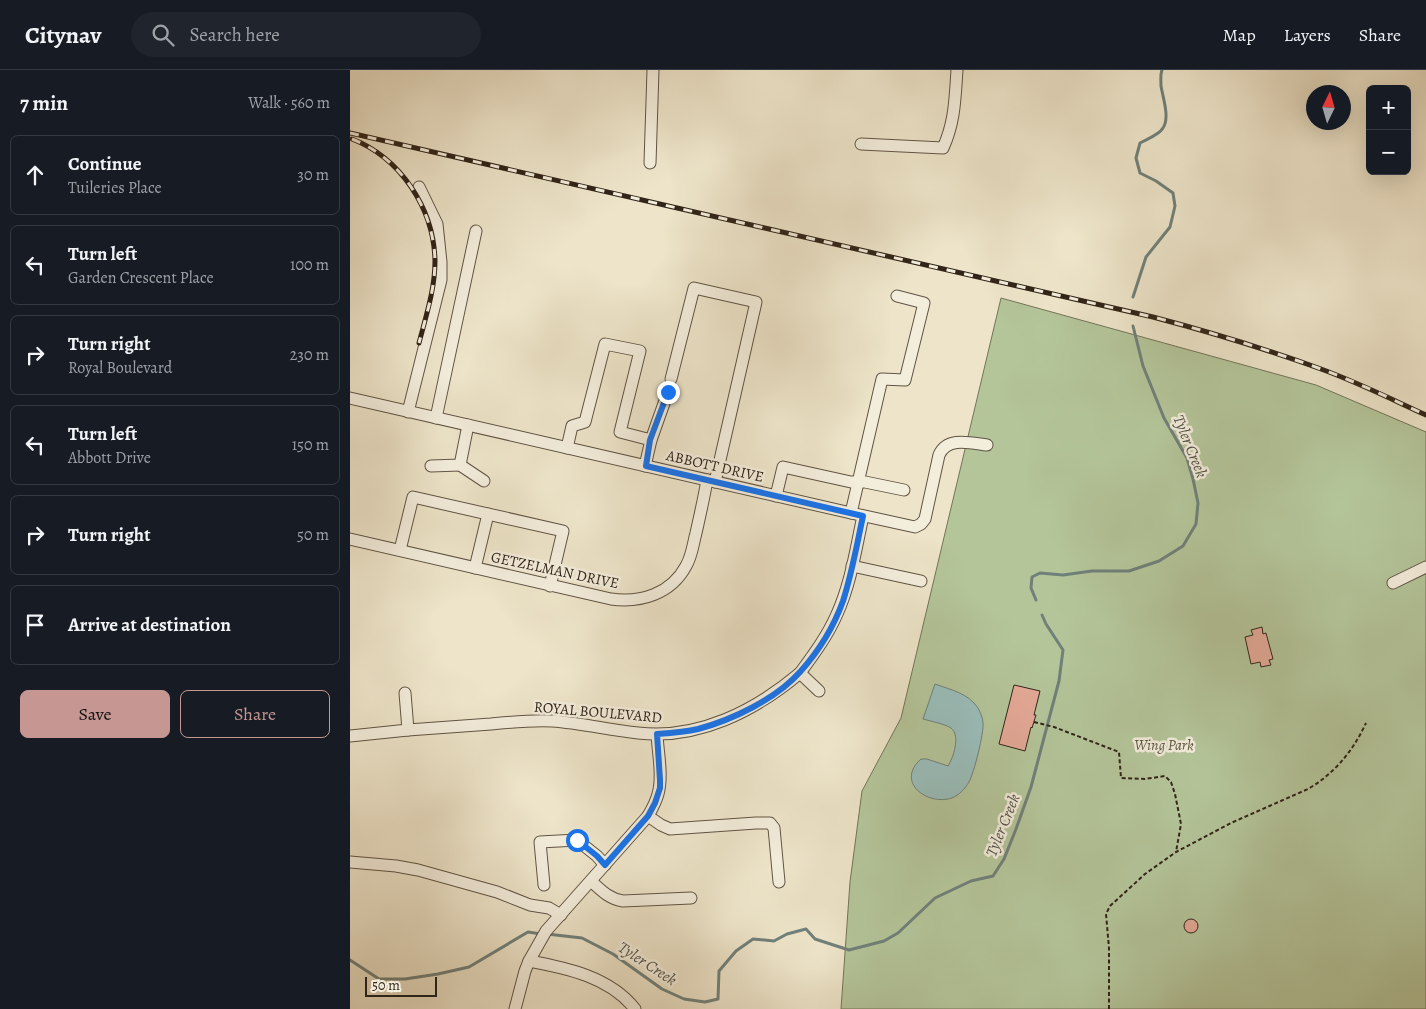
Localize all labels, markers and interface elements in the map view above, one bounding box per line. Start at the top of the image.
search box [131,12,481,57]
text: Citynav [25,19,101,51]
icon: search [149,21,177,49]
text: Search here [189,22,280,48]
text: Map [1223,23,1256,47]
text: Layers [1284,23,1331,47]
text: Share [1359,23,1401,47]
north arrow [1306,85,1351,130]
map controls [1366,85,1411,175]
button: + [1366,85,1411,130]
text: 7 min [20,89,68,117]
text: Walk · 560 m [248,92,330,114]
button: − [1366,130,1411,175]
text: Continue [68,151,142,177]
icon: ahead [21,161,49,189]
text: 30 m [297,164,329,186]
text: Tuileries Place [68,177,162,199]
text: Turn left [68,241,137,267]
icon: left [21,251,49,279]
text: 100 m [290,254,329,276]
text: Garden Crescent Place [68,267,214,289]
text: Turn right [68,331,150,357]
icon: right [21,341,49,369]
text: 230 m [290,344,329,366]
text: Royal Boulevard [68,357,172,379]
route end [657,381,680,404]
water label: Tyler Creek [1168,412,1213,481]
text: Turn left [68,421,137,447]
icon: left [21,431,49,459]
text: 150 m [292,434,329,456]
street label: ABBOTT DRIVE [663,445,766,487]
text: Abbott Drive [68,447,151,469]
icon: right [21,521,49,549]
text: Turn right [68,522,150,548]
text: 50 m [297,524,329,546]
street label: GETZELMAN DRIVE [489,547,621,593]
icon: arrive [21,611,49,639]
text: Arrive at destination [68,612,231,638]
button: Save [20,690,170,738]
button: Share [180,690,330,738]
street label: ROYAL BOULEVARD [533,696,663,728]
park label: Wing Park [1134,735,1194,755]
water label: Tyler Creek [980,791,1025,860]
route start [566,829,589,852]
water label: Tyler Creek [614,937,681,991]
scale bar [365,974,438,997]
text: 50 m [372,976,400,995]

